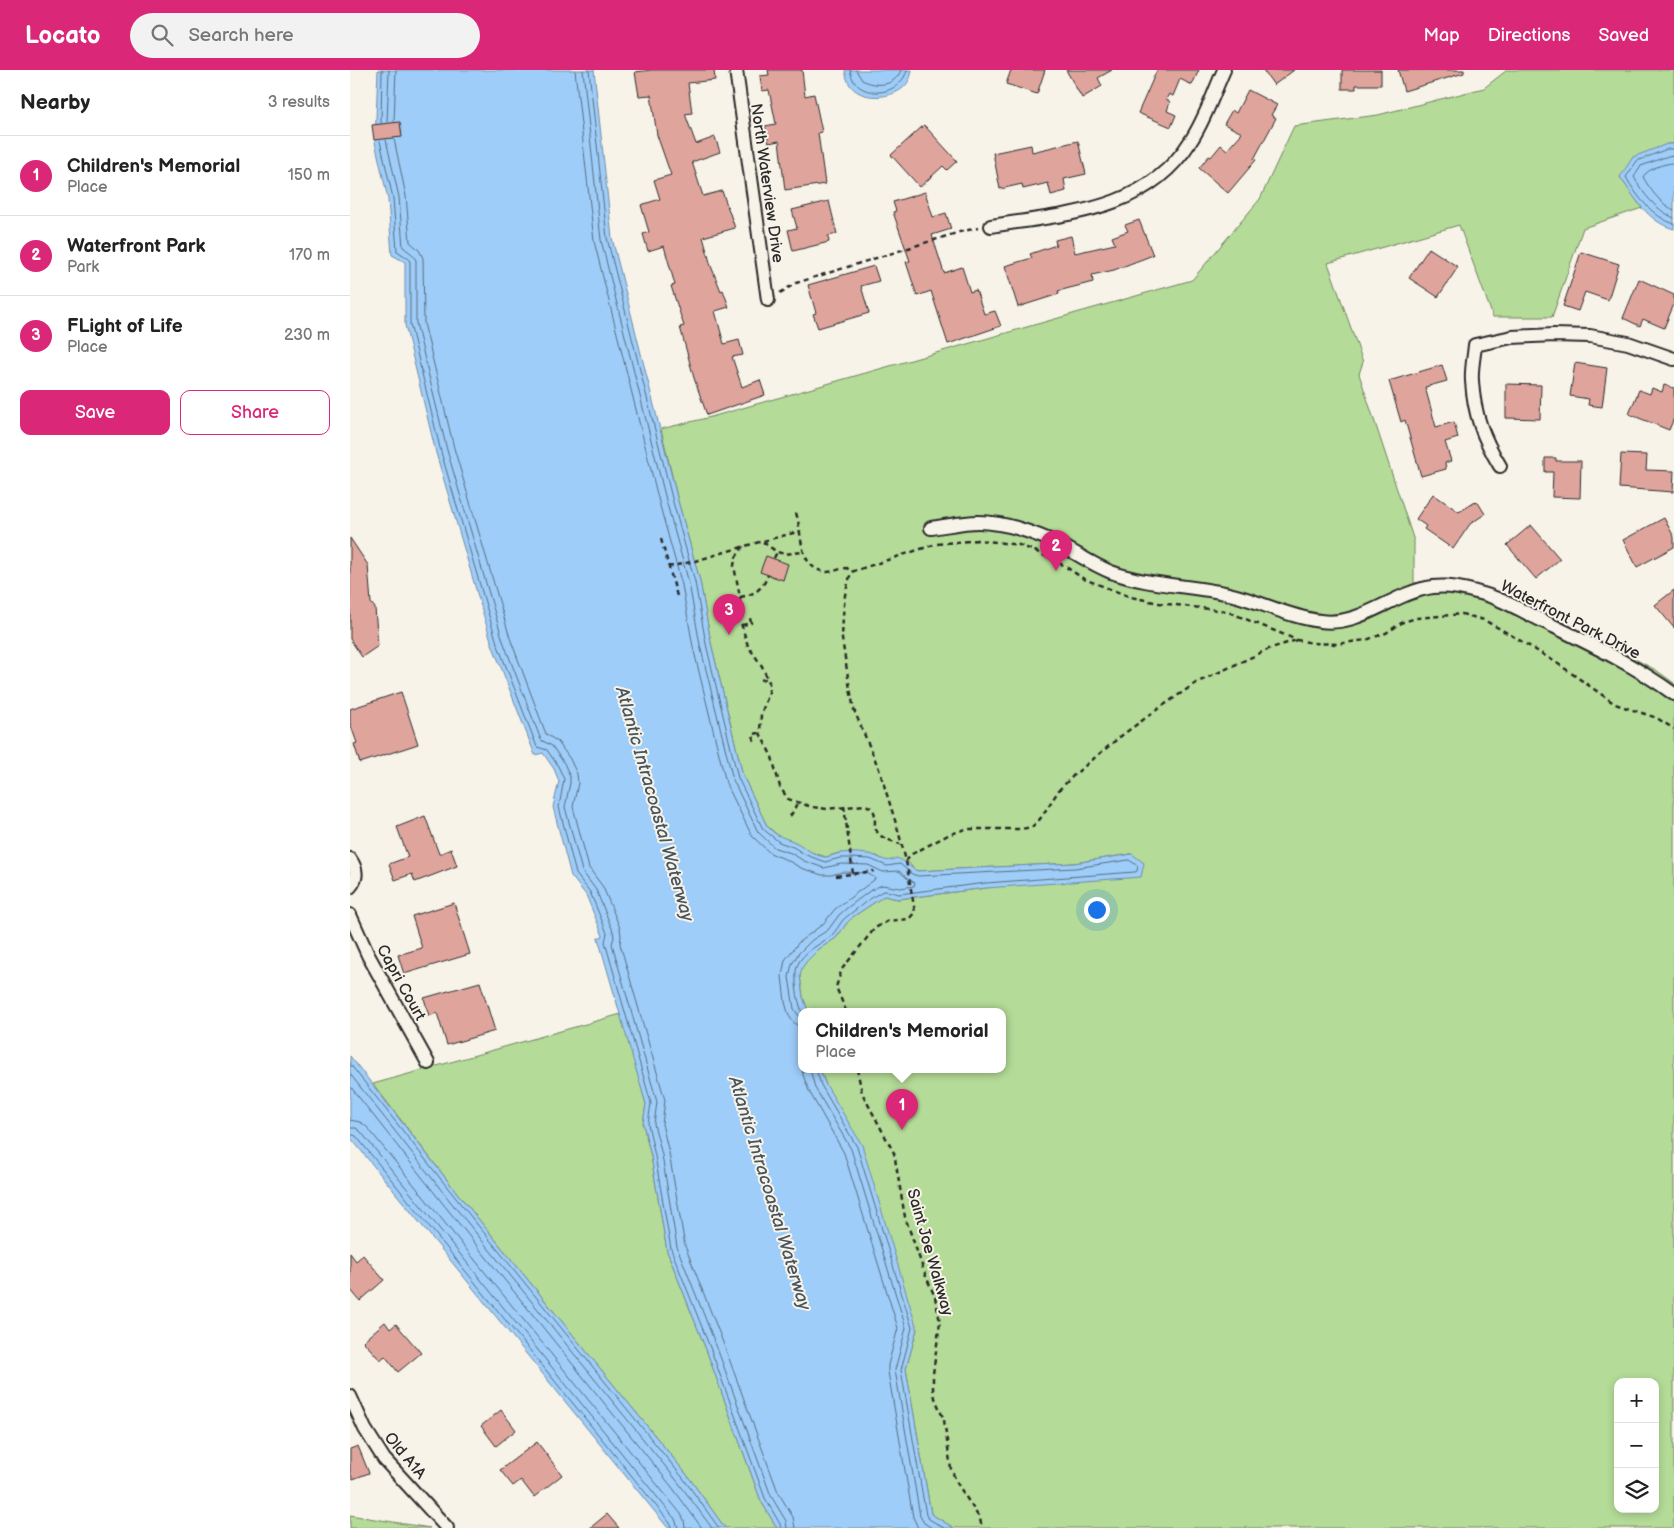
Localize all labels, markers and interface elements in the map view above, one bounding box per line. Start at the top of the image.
search box [130,13,480,58]
text: Locato [25,21,100,50]
icon: search [148,21,176,49]
text: Search here [188,24,294,47]
text: Map [1424,25,1460,46]
text: Directions [1488,25,1570,46]
text: Saved [1598,25,1649,46]
text: Nearby [20,90,90,115]
text: 3 results [268,93,330,112]
street label: North Waterview Drive [746,102,787,265]
text: Children's Memorial [67,155,240,178]
text: 1 [33,166,39,185]
text: 150 m [288,166,330,185]
text: Place [67,178,108,197]
text: Waterfront Park [67,235,206,258]
text: 2 [31,246,41,265]
text: 170 m [289,246,330,265]
text: Park [67,258,99,277]
text: FLight of Life [67,315,183,338]
text: 3 [31,326,41,345]
text: 230 m [284,326,330,345]
text: Place [67,338,108,357]
button: Save [20,390,170,435]
button: Share [180,390,330,435]
pin: 2 [1040,530,1072,571]
street label: Waterfront Park Drive [1497,577,1644,664]
pin: 3 [713,594,745,635]
water label: Atlantic Intracoastal Waterway [611,683,698,925]
your location [1084,897,1110,923]
street label: Capri Court [372,942,429,1024]
popup [798,1008,1006,1073]
text: Children's Memorial [815,1020,989,1043]
text: Place [815,1043,856,1062]
water label: Atlantic Intracoastal Waterway [724,1073,815,1313]
pin: 1 [886,1089,918,1130]
street label: Saint Joe Walkway [902,1187,957,1319]
map controls [1614,1378,1659,1513]
button: + [1614,1378,1659,1423]
button: − [1614,1423,1659,1468]
street label: Old A1A [380,1429,430,1483]
button: layers [1614,1468,1659,1513]

